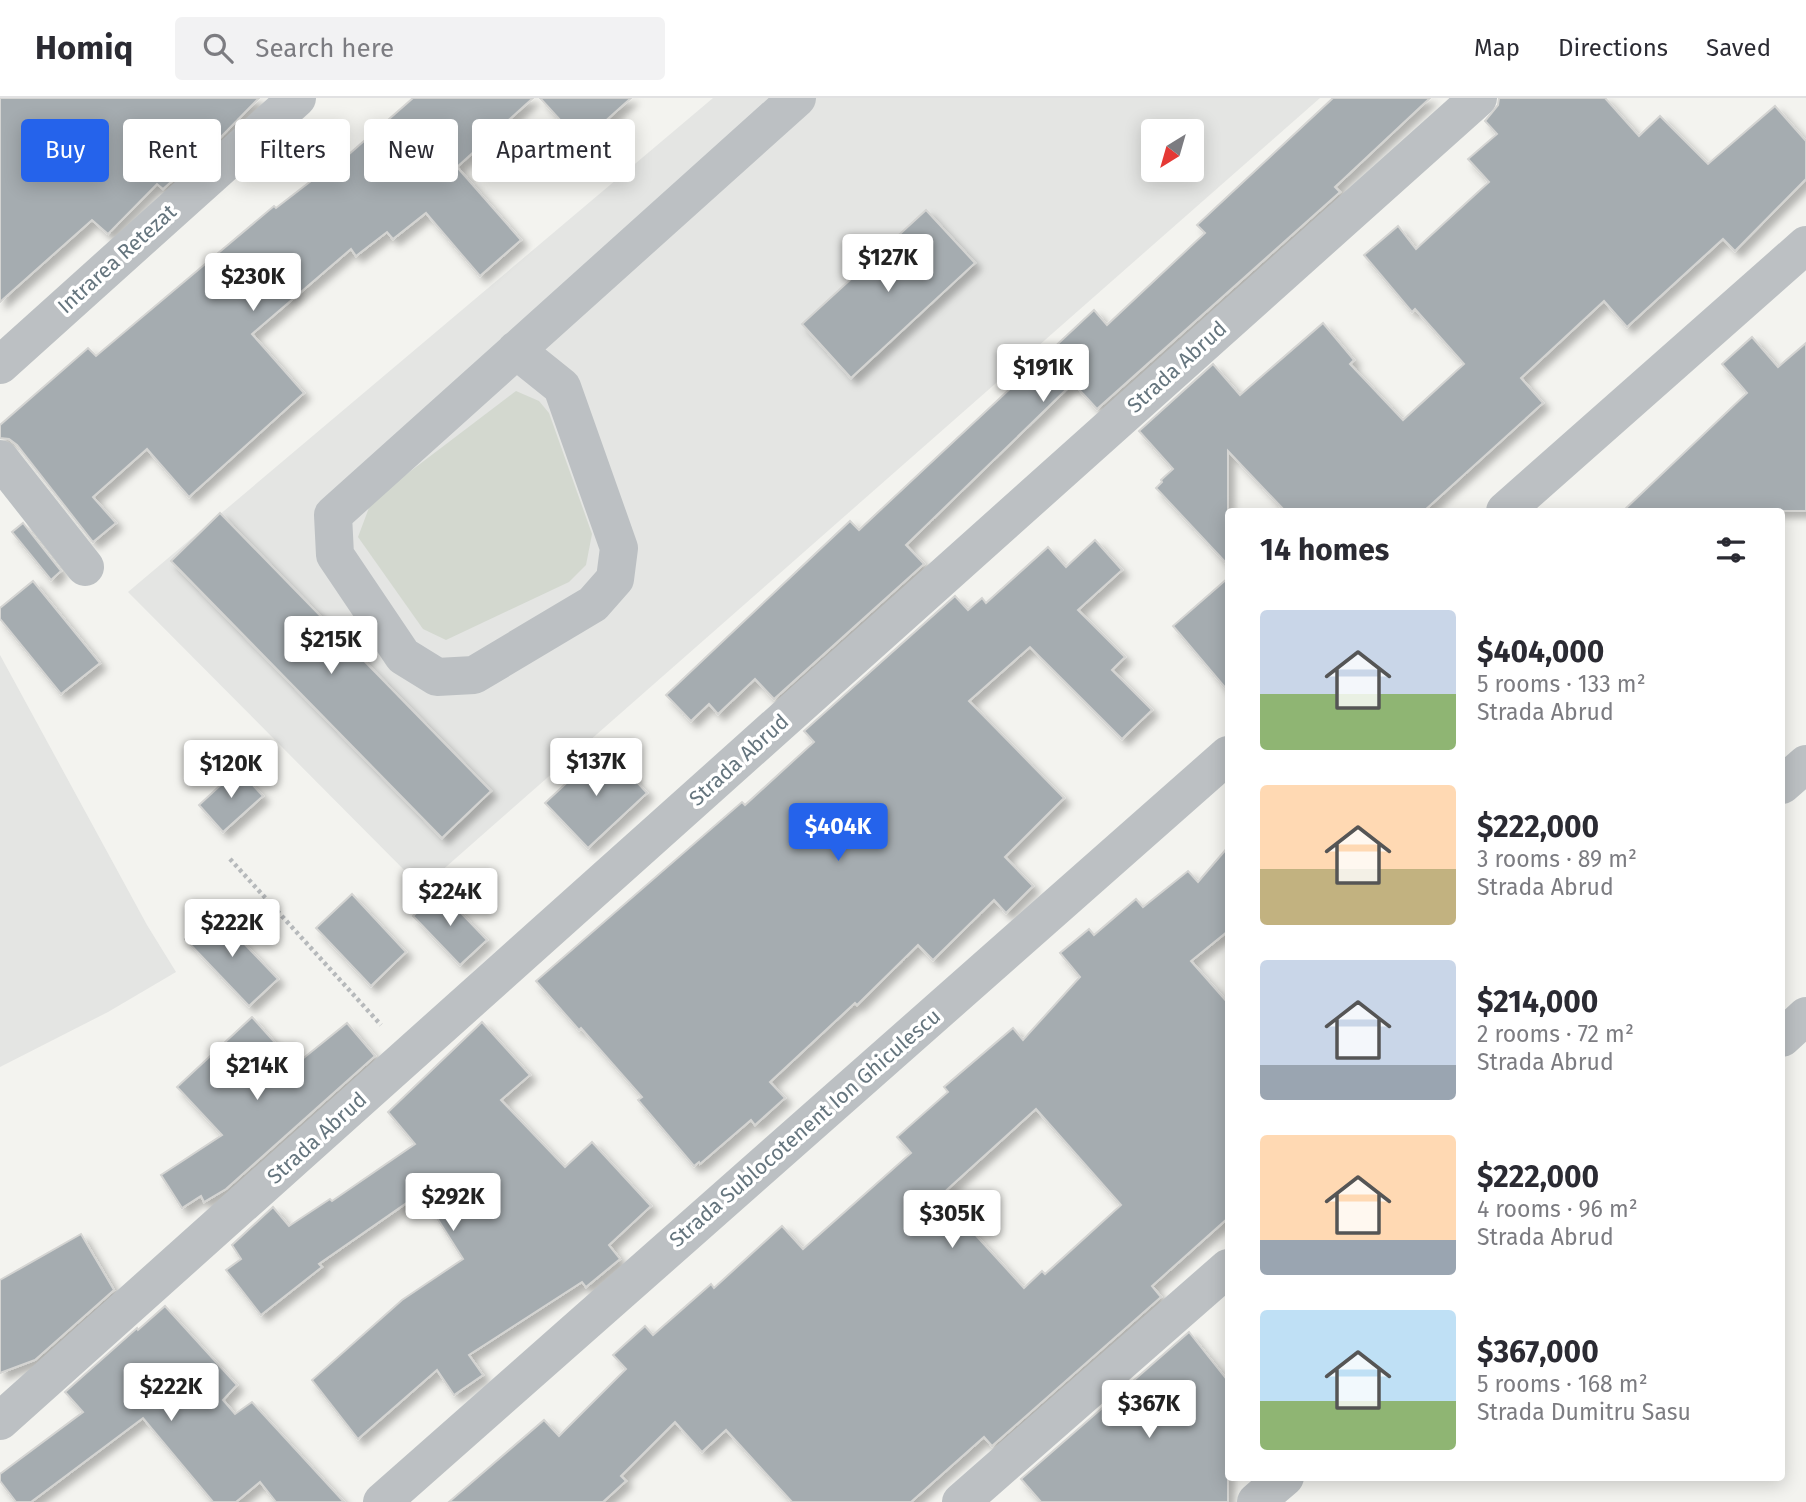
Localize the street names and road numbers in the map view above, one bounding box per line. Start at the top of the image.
street label: Intrarea Retezat [52,199,182,319]
street label: Strada Abrud [1122,316,1232,418]
street label: Strada Abrud [684,709,794,811]
street label: Strada Sublocotenent Ion Ghiculescu [664,1003,946,1253]
street label: Strada Abrud [262,1087,372,1189]

